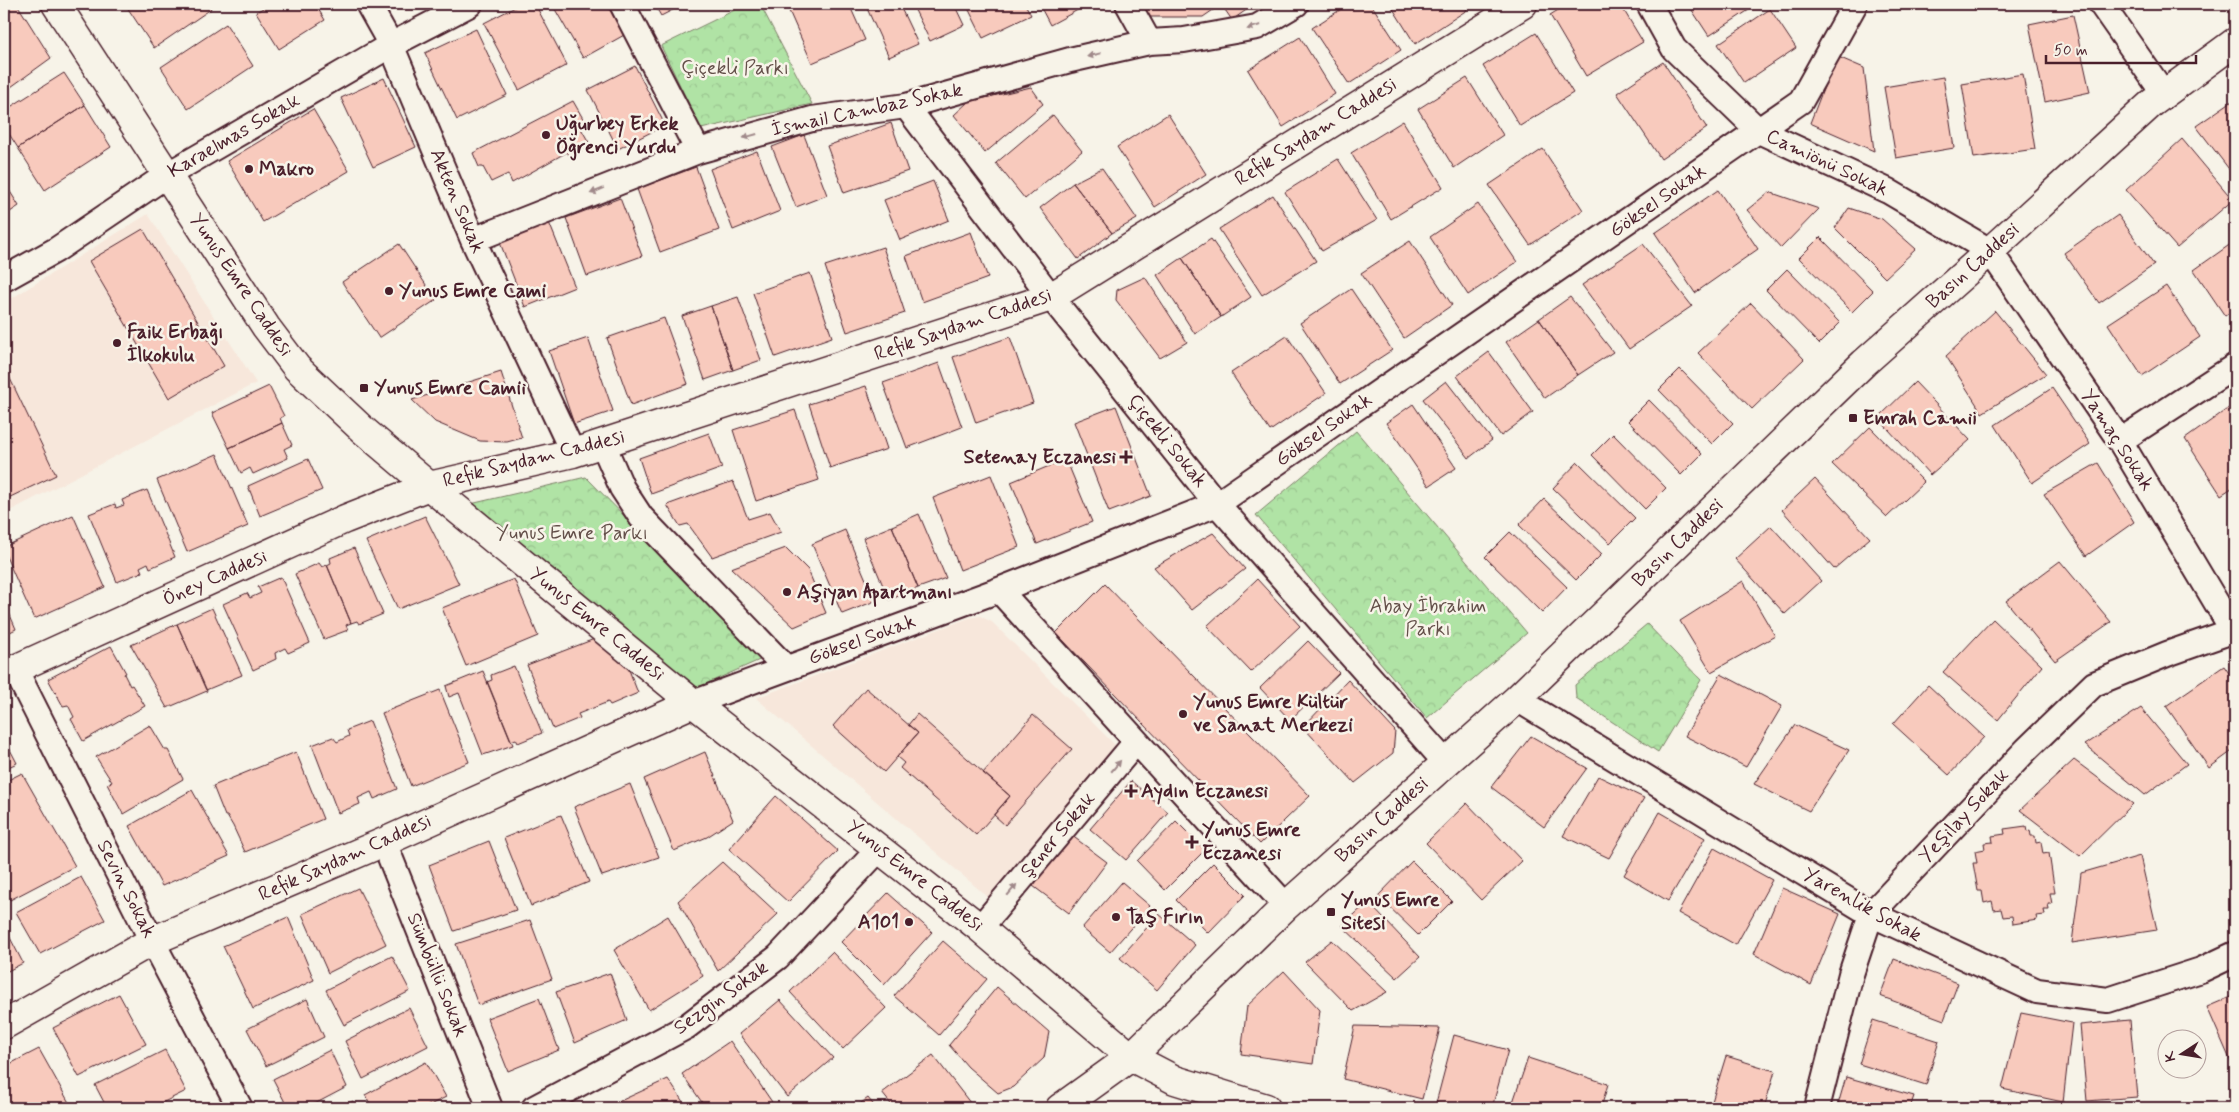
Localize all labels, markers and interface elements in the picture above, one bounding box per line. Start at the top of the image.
one-way arrow [1246,23,1261,31]
scale bar [2046,32,2196,64]
text: 50 m [2054,41,2088,61]
one-way arrow [1087,51,1102,59]
park label: Çiçekli Parkı [681,55,789,82]
street label: Refik Saydam Caddesi [1230,71,1402,193]
street label: İsmail Cambaz Sokak [769,77,965,143]
street label: Karaelmas Sokak [163,87,305,185]
place label: Uğurbey Erkek Öğrenci Yurdu [556,111,679,161]
street label: Camiönü Sokak [1762,123,1893,203]
marker: Uğurbey Erkek Öğrenci Yurdu [540,129,552,141]
one-way arrow [742,133,757,141]
street label: Akten Sokak [423,145,491,257]
place label: Makro [259,156,314,183]
street label: Göksel Sokak [1604,158,1712,244]
marker: Makro [243,163,255,175]
one-way arrow [589,187,604,195]
street label: Yunus Emre Caddesi [183,208,299,362]
street label: Basın Caddesi [1920,217,2026,315]
place label: Yunus Emre Cami [399,278,546,305]
street label: Refik Saydam Caddesi [870,282,1056,368]
marker: Yunus Emre Cami [383,285,395,297]
place label: Faik Erbağı İlkokulu [127,319,224,369]
marker: Faik Erbağı İlkokulu [111,337,123,349]
place label: Yunus Emre Camii [374,375,526,402]
marker: Yunus Emre Camii [358,382,370,394]
street label: Yamaç Sokak [2074,384,2160,496]
street label: Göksel Sokak [1270,387,1378,473]
street label: Çiçekli Sokak [1121,388,1213,494]
place label: Emrah Camii [1863,405,1977,432]
marker: Emrah Camii [1847,412,1859,424]
street label: Refik Saydam Caddesi [440,423,628,495]
place label: Setenay Eczanesi [963,444,1116,471]
marker: Setenay Eczanesi [1120,451,1132,463]
street label: Basın Caddesi [1626,493,1730,593]
park label: Yunus Emre Parkı [496,520,648,547]
street label: Öney Caddesi [159,543,271,613]
street label: Yunus Emre Caddesi [523,561,671,687]
place label: Aşiyan Apartmanı [797,579,953,607]
marker: Aşiyan Apartmanı [781,586,793,598]
park label: Abay İbrahim Parkı [1370,593,1486,643]
street label: Göksel Sokak [805,608,920,672]
place label: Yunus Emre Kültür ve Sanat Merkezi [1193,689,1353,739]
marker: Yunus Emre Kültür ve Sanat Merkezi [1177,708,1189,720]
one-way arrow [1110,760,1121,772]
street label: Yeşilay Sokak [1913,762,2015,870]
street label: Basın Caddesi [1329,771,1435,869]
place label: Aydın Eczanesi [1141,778,1269,805]
marker: Aydın Eczanesi [1125,785,1137,797]
street label: Şener Sokak [1014,786,1102,884]
street label: Refik Saydam Caddesi [254,808,436,908]
street label: Yunus Emre Caddesi [841,814,989,938]
place label: Yunus Emre Eczanesi [1202,817,1301,867]
street label: Sevin Sokak [90,835,162,943]
marker: Yunus Emre Eczanesi [1186,836,1198,848]
street label: Yarenlik Sokak [1798,861,1926,949]
one-way arrow [1006,884,1017,897]
place label: Yunus Emre Sitesi [1341,887,1440,937]
place label: Taş Fırın [1126,904,1203,931]
marker: Yunus Emre Sitesi [1325,906,1337,918]
street label: Sümbüllü Sokak [400,909,474,1041]
place label: A101 [858,909,899,936]
marker: Taş Fırın [1110,911,1122,923]
marker: A101 [903,916,915,928]
street label: Sezgin Sokak [668,955,774,1042]
north arrow [2156,1030,2206,1080]
text: K [2160,1049,2180,1063]

